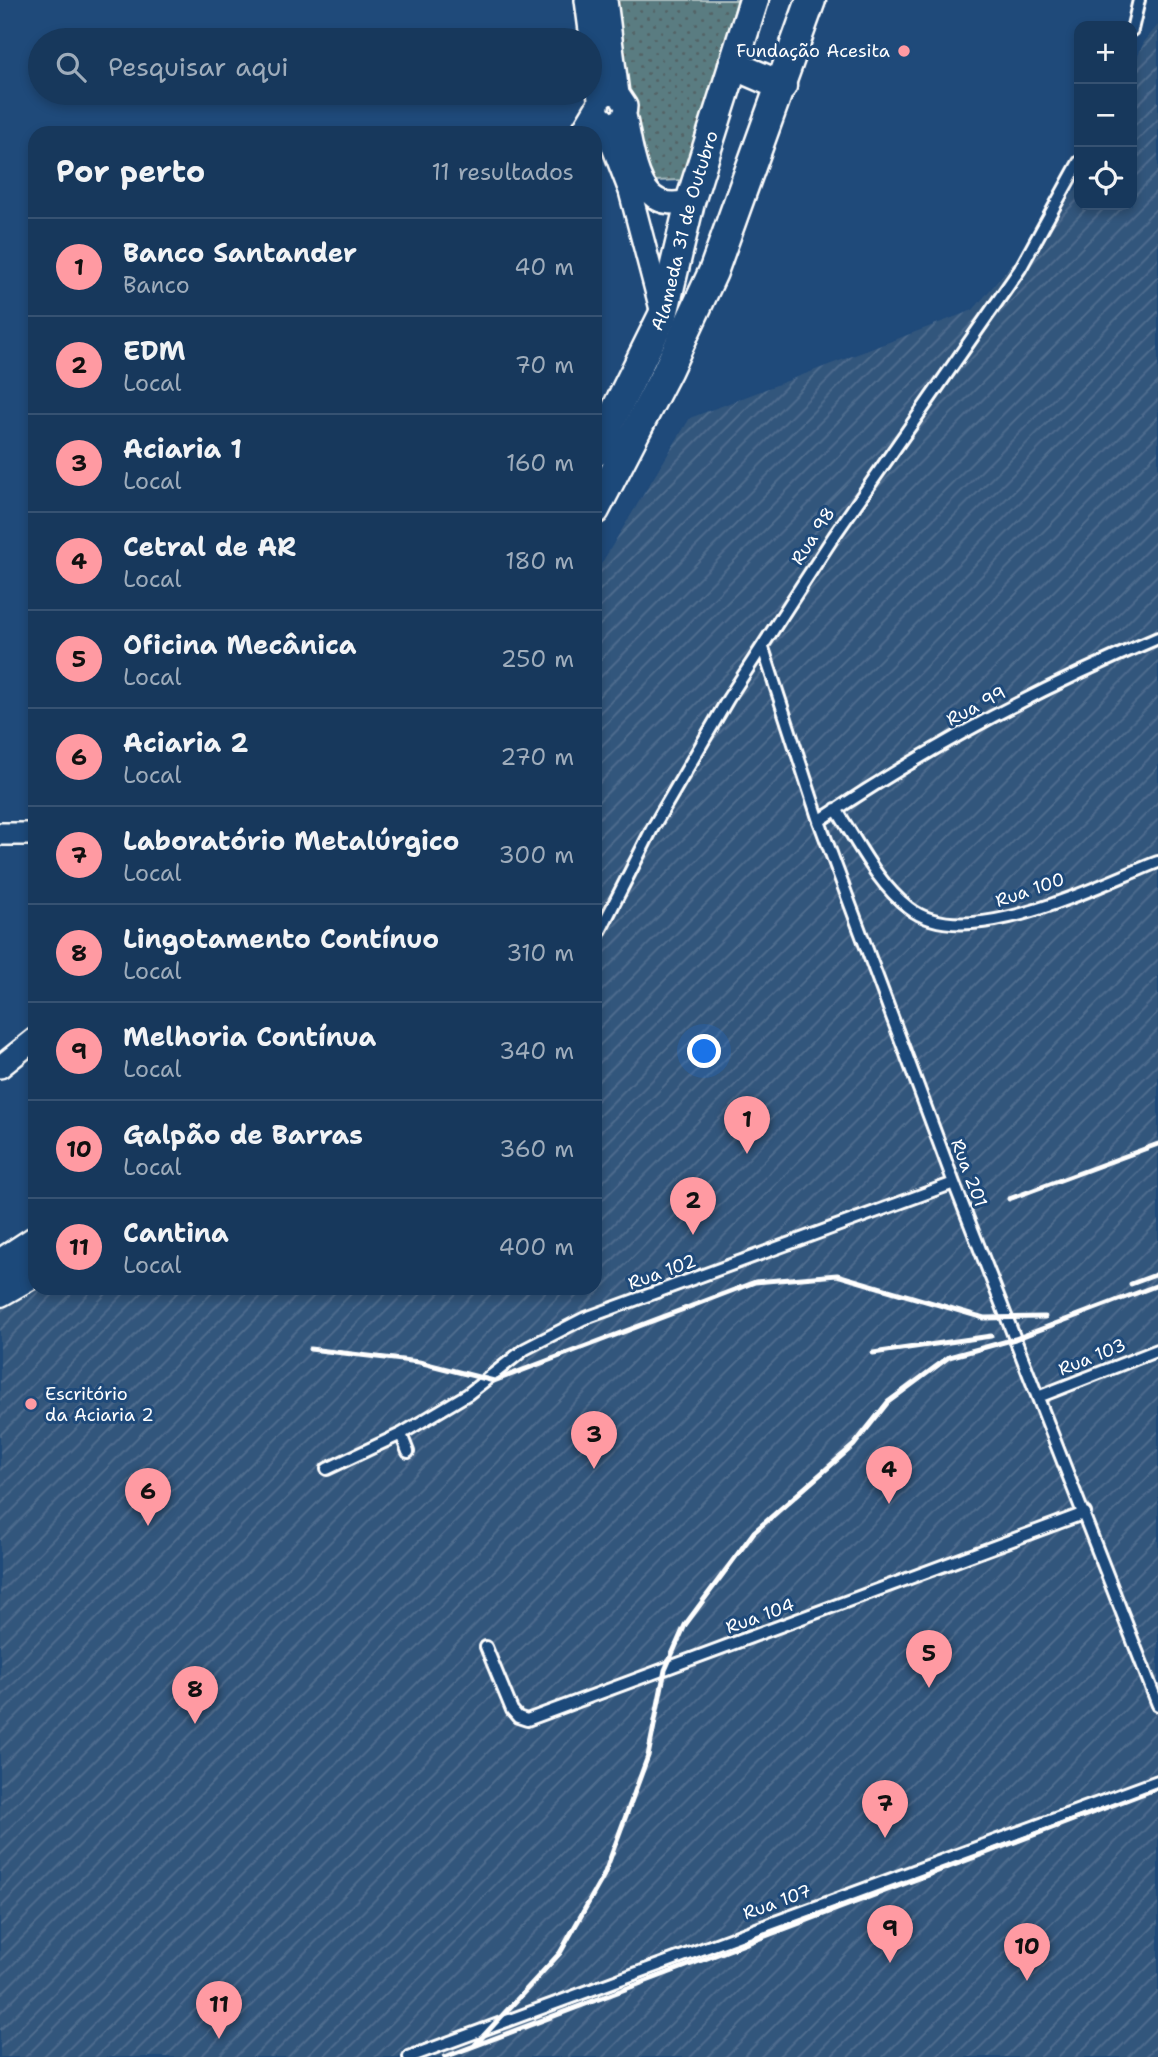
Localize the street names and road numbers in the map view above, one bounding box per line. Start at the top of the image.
street label: Alameda 31 de Outubro [645,128,724,335]
street label: Rua 98 [785,502,841,570]
street label: Rua 99 [942,680,1010,732]
street label: Rua 100 [992,867,1068,913]
street label: Rua 201 [945,1135,993,1211]
street label: Rua 102 [625,1249,699,1295]
street label: Rua 103 [1055,1333,1129,1381]
street label: Rua 104 [722,1593,798,1639]
street label: Rua 107 [740,1879,814,1925]

